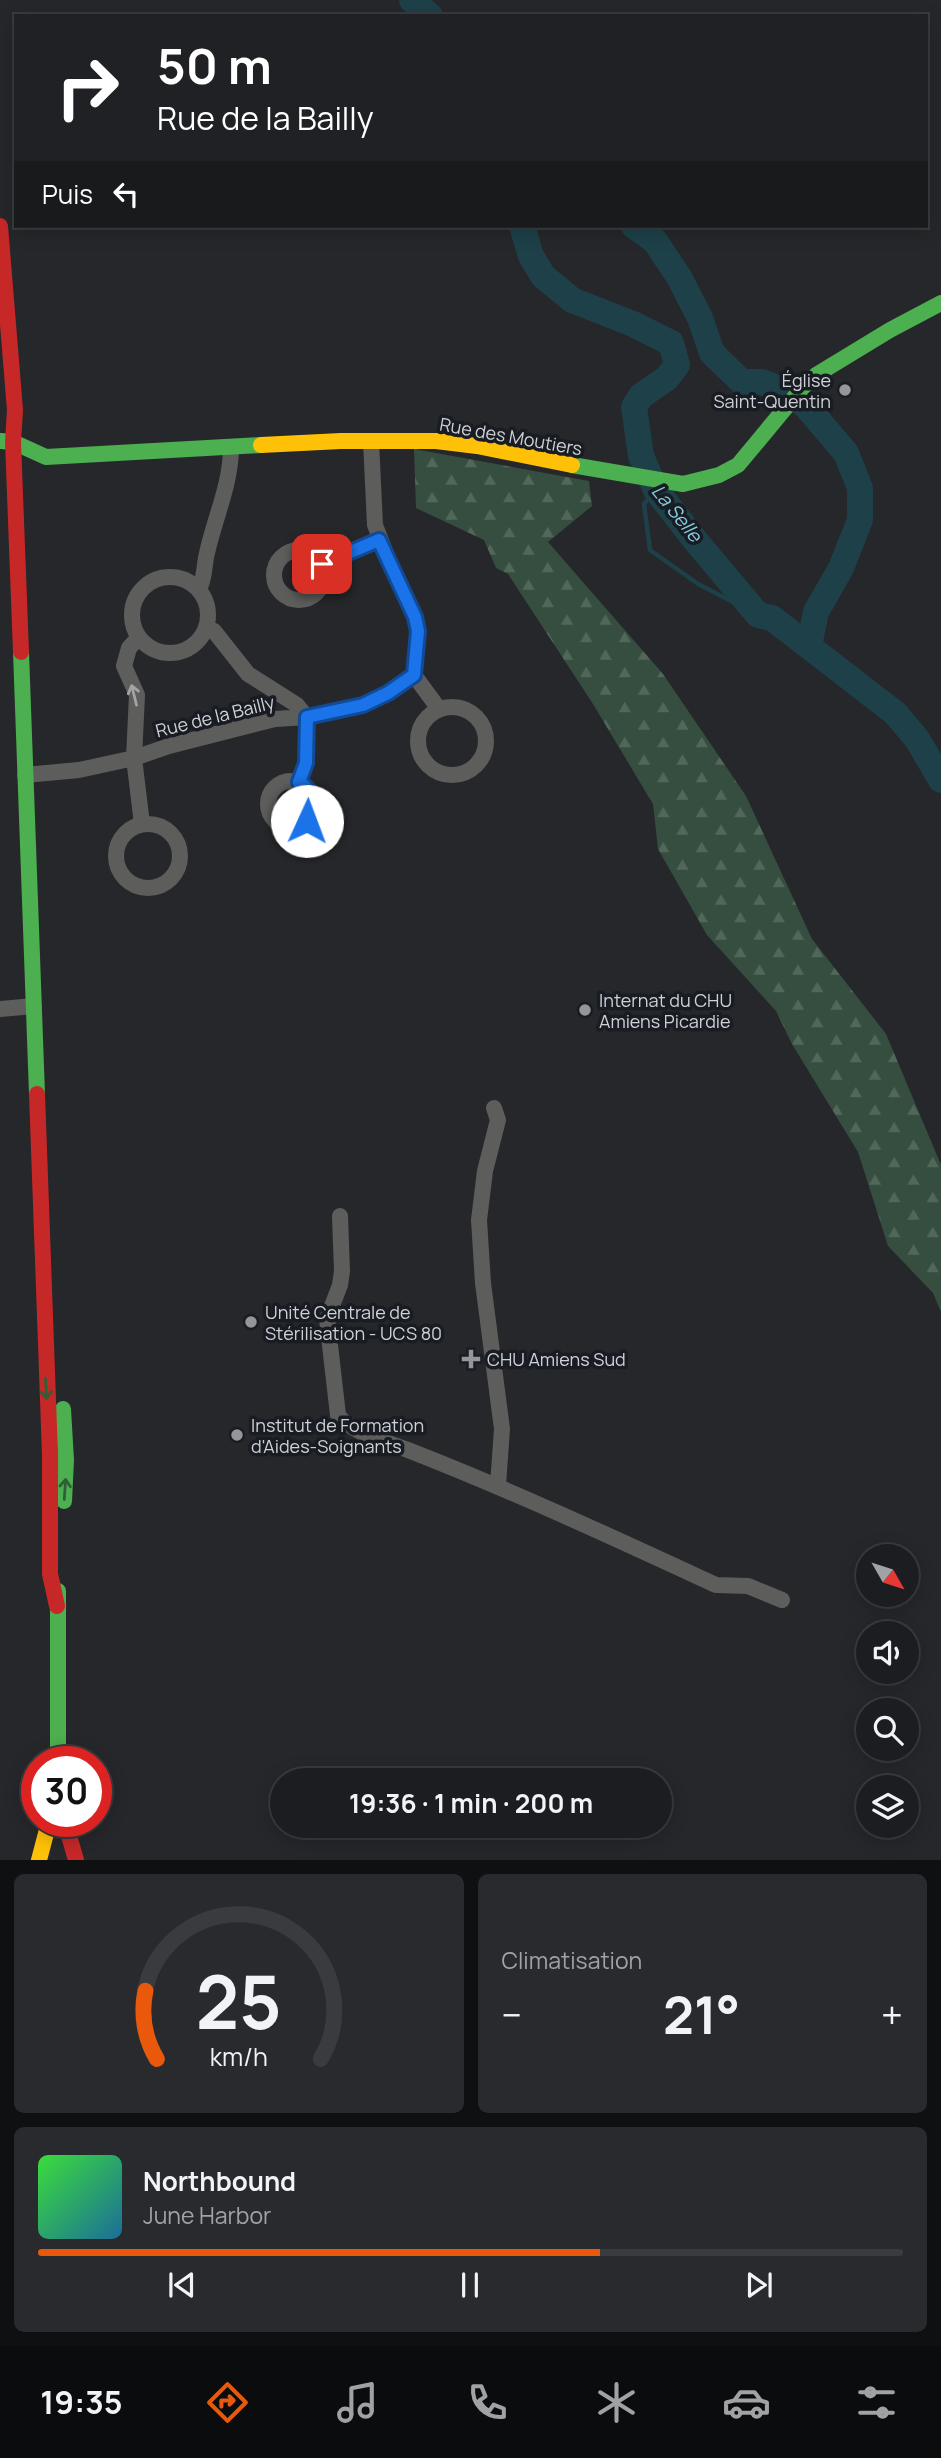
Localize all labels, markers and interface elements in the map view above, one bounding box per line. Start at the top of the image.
text: 50 m [157,32,272,99]
icon: right [42,42,133,133]
text: Rue de la Bailly [157,96,374,140]
icon: left [107,175,145,213]
text: Puis [42,176,93,212]
place label: Église Saint-Quentin [713,368,831,413]
marker: Église Saint-Quentin [837,382,853,398]
street label: Rue des Moutiers [438,412,584,460]
water label: La Selle [646,479,709,549]
pin [292,534,352,594]
icon: arrive [303,545,341,583]
one-way arrow [127,684,140,706]
street label: Rue de la Bailly [153,689,278,742]
position arrow [270,784,344,858]
place label: Internat du CHU Amiens Picardie [599,988,732,1033]
marker: Internat du CHU Amiens Picardie [577,1002,593,1018]
place label: Unité Centrale de Stérilisation - UCS 80 [265,1300,442,1345]
marker: Unité Centrale de Stérilisation - UCS 80 [243,1314,259,1330]
place label: CHU Amiens Sud [487,1347,626,1371]
marker: CHU Amiens Sud [461,1349,481,1369]
one-way arrow [40,1378,53,1401]
place label: Institut de Formation d'Aides-Soignants [251,1413,424,1458]
marker: Institut de Formation d'Aides-Soignants [229,1427,245,1443]
one-way arrow [58,1477,71,1500]
north arrow [856,1544,919,1606]
map controls [856,1544,919,1838]
button: sound [856,1621,919,1684]
button: search [856,1698,919,1761]
speed limit sign: 30 [21,1746,112,1837]
button: layers [856,1775,919,1838]
text: 19:36 · 1 min · 200 m [349,1785,593,1821]
text: Climatisation [502,1944,642,1976]
text: 25 [196,1952,282,2052]
text: 21° [663,1979,740,2050]
text: − [502,1988,522,2040]
text: + [881,1988,903,2040]
text: km/h [210,2039,268,2074]
text: Northbound [143,2163,296,2199]
text: June Harbor [143,2199,271,2231]
icon: previous [163,2266,201,2304]
icon: pause [451,2266,489,2304]
icon: next [740,2266,778,2304]
icon: directions [203,2378,252,2427]
icon: music [333,2378,382,2427]
icon: phone [463,2378,512,2427]
icon: climate [592,2378,641,2427]
icon: car [722,2378,771,2427]
icon: filters [852,2378,901,2427]
text: 19:35 [40,2380,123,2424]

